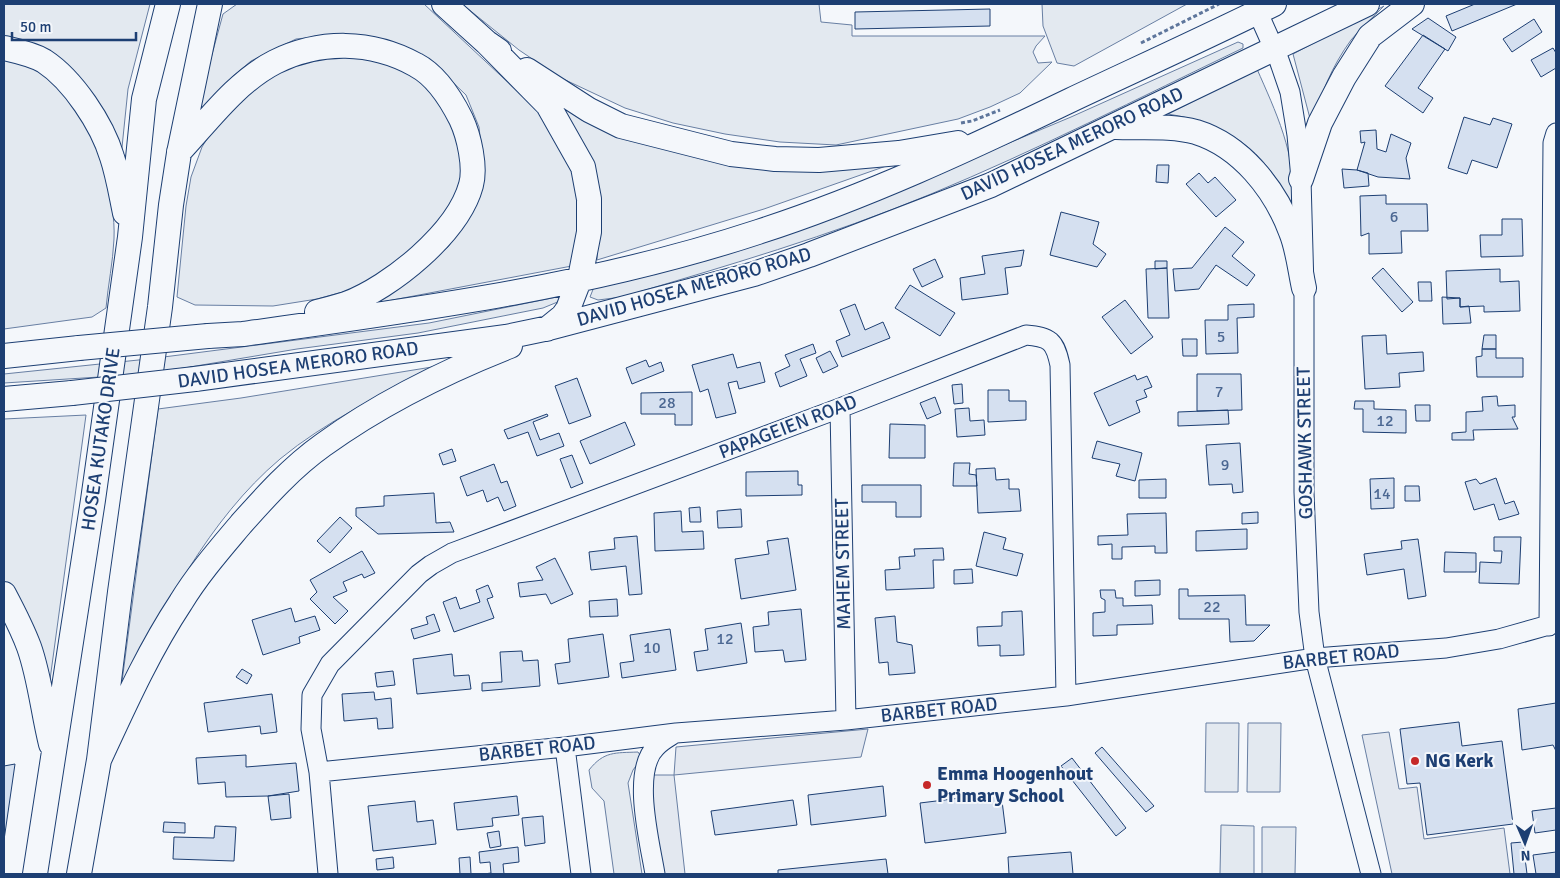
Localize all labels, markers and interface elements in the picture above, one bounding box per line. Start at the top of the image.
scale bar [12,10,136,42]
text: 50 m [20,18,51,36]
street label: DAVID HOSEA MERORO ROAD [957,82,1187,206]
house number: 6 [1390,207,1398,227]
street label: DAVID HOSEA MERORO ROAD [574,242,814,332]
house number: 5 [1217,327,1225,347]
street label: DAVID HOSEA MERORO ROAD [176,336,420,394]
street label: HOSEA KUTAKO DRIVE [76,346,126,532]
street label: GOSHAWK STREET [1292,366,1318,519]
house number: 7 [1215,382,1223,402]
street label: PAPAGEIEN ROAD [716,390,860,464]
house number: 28 [658,393,676,413]
house number: 12 [1376,411,1394,431]
house number: 9 [1221,455,1229,475]
house number: 14 [1373,484,1391,504]
street label: MAHEM STREET [830,497,856,630]
house number: 22 [1203,597,1221,617]
house number: 12 [716,629,734,649]
house number: 10 [643,638,661,658]
street label: BARBET ROAD [1281,639,1401,675]
street label: BARBET ROAD [879,692,999,728]
street label: BARBET ROAD [477,731,597,767]
place label: NG Kerk [1425,749,1493,773]
marker: NG Kerk [1409,755,1421,767]
place label: Emma Hoogenhout Primary School [937,762,1093,808]
marker: Emma Hoogenhout Primary School [921,779,933,791]
north arrow [1500,818,1550,868]
text: N [1520,847,1531,864]

